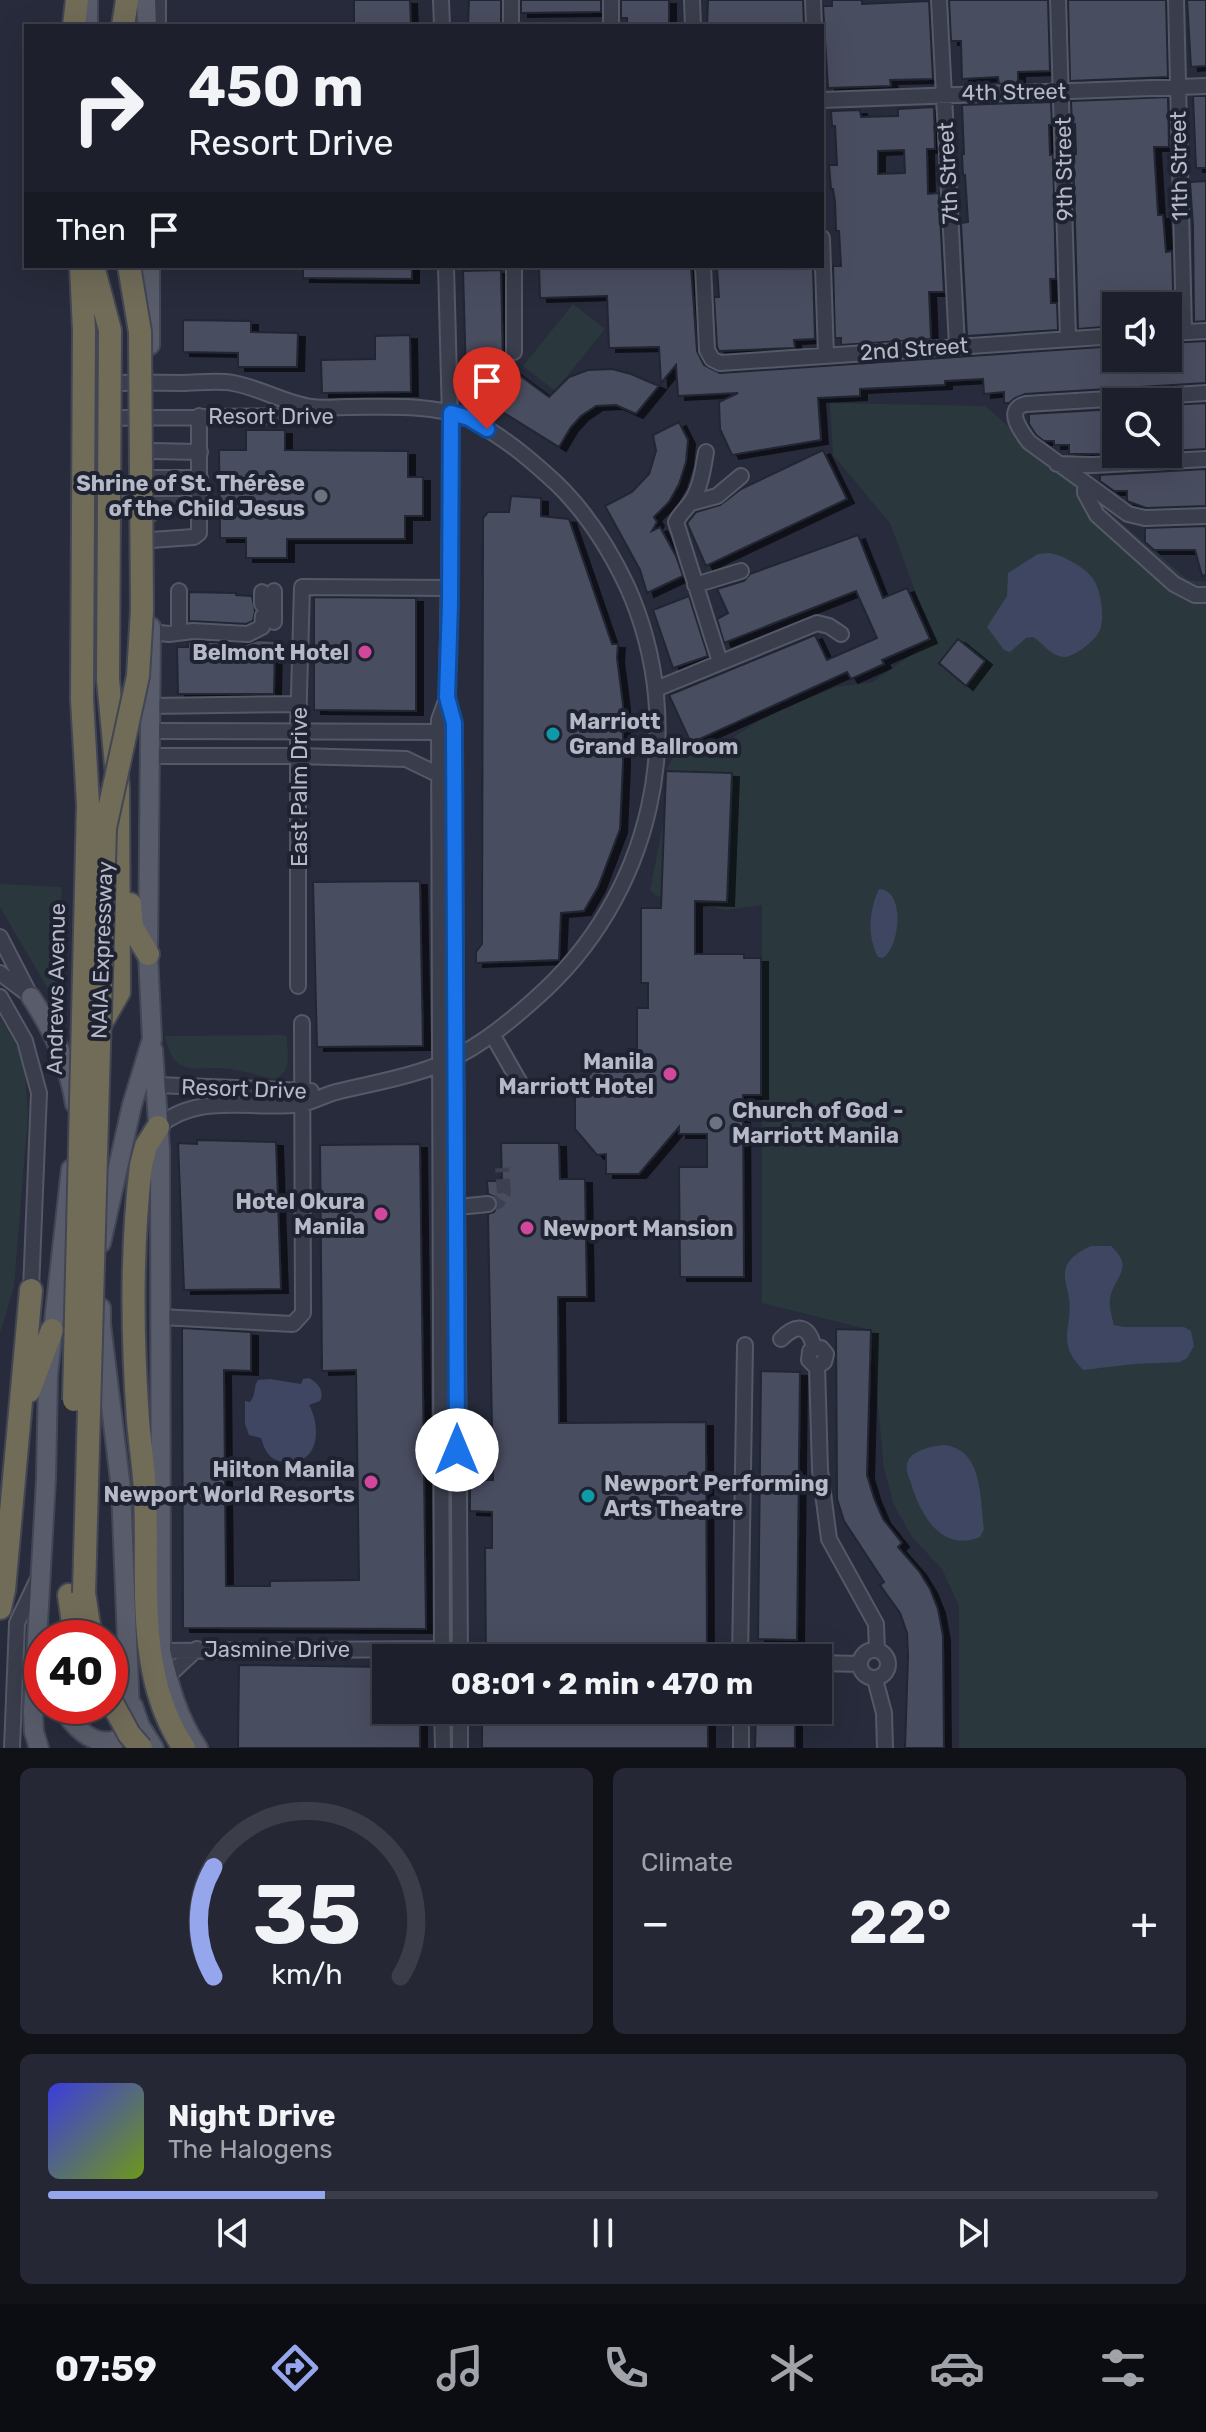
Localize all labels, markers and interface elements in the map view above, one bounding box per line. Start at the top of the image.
text: 450 m [188,54,364,120]
icon: right [56,56,160,160]
street label: 4th Street [961,78,1067,106]
street label: 11th Street [1165,110,1193,221]
street label: 9th Street [1050,116,1078,221]
text: Resort Drive [188,121,394,164]
street label: 7th Street [932,121,964,225]
icon: arrive [142,208,186,252]
text: Then [56,212,126,248]
map controls [1102,292,1182,468]
button: sound [1102,292,1182,372]
street label: 2nd Street [859,332,969,366]
pin [453,347,521,429]
icon: arrive [465,359,509,403]
button: search [1102,388,1182,468]
street label: Resort Drive [208,403,334,430]
place label: Shrine of St. Thérèse of the Child Jesus [76,470,305,522]
marker: Shrine of St. Thérèse of the Child Jesus [312,487,330,505]
place label: Belmont Hotel [192,639,349,666]
marker: Belmont Hotel [356,643,374,661]
street label: East Palm Drive [286,707,313,867]
place label: Marriott Grand Ballroom [569,708,738,760]
marker: Marriott Grand Ballroom [544,725,562,743]
street label: NAIA Expressway [85,861,119,1039]
street label: Andrews Avenue [41,903,71,1075]
place label: Manila Marriott Hotel [498,1048,654,1100]
marker: Manila Marriott Hotel [661,1065,679,1083]
street label: Resort Drive [181,1073,307,1105]
place label: Church of God - Marriott Manila [732,1097,903,1149]
marker: Church of God - Marriott Manila [707,1114,725,1132]
place label: Hotel Okura Manila [236,1188,365,1240]
marker: Hotel Okura Manila [372,1205,390,1223]
place label: Newport Mansion [543,1215,734,1242]
marker: Newport Mansion [518,1219,536,1237]
position arrow [415,1408,499,1492]
place label: Hilton Manila Newport World Resorts [104,1456,355,1508]
place label: Newport Performing Arts Theatre [604,1470,829,1522]
marker: Hilton Manila Newport World Resorts [362,1473,380,1491]
marker: Newport Performing Arts Theatre [579,1487,597,1505]
speed limit sign: 40 [24,1620,128,1724]
street label: Jasmine Drive [204,1636,350,1663]
text: 08:01 · 2 min · 470 m [451,1666,753,1702]
text: Climate [641,1847,733,1878]
text: 35 [252,1865,361,1964]
text: 22° [849,1887,951,1958]
text: − [641,1897,670,1949]
text: + [1131,1897,1158,1949]
text: km/h [271,1957,342,1991]
text: Night Drive [168,2098,336,2134]
text: The Halogens [168,2134,333,2165]
icon: previous [211,2211,255,2255]
icon: pause [581,2211,625,2255]
icon: next [951,2211,995,2255]
icon: directions [267,2340,323,2396]
icon: music [432,2340,488,2396]
icon: phone [598,2340,654,2396]
icon: climate [764,2340,820,2396]
icon: car [929,2340,985,2396]
icon: filters [1095,2340,1151,2396]
text: 07:59 [55,2347,157,2390]

